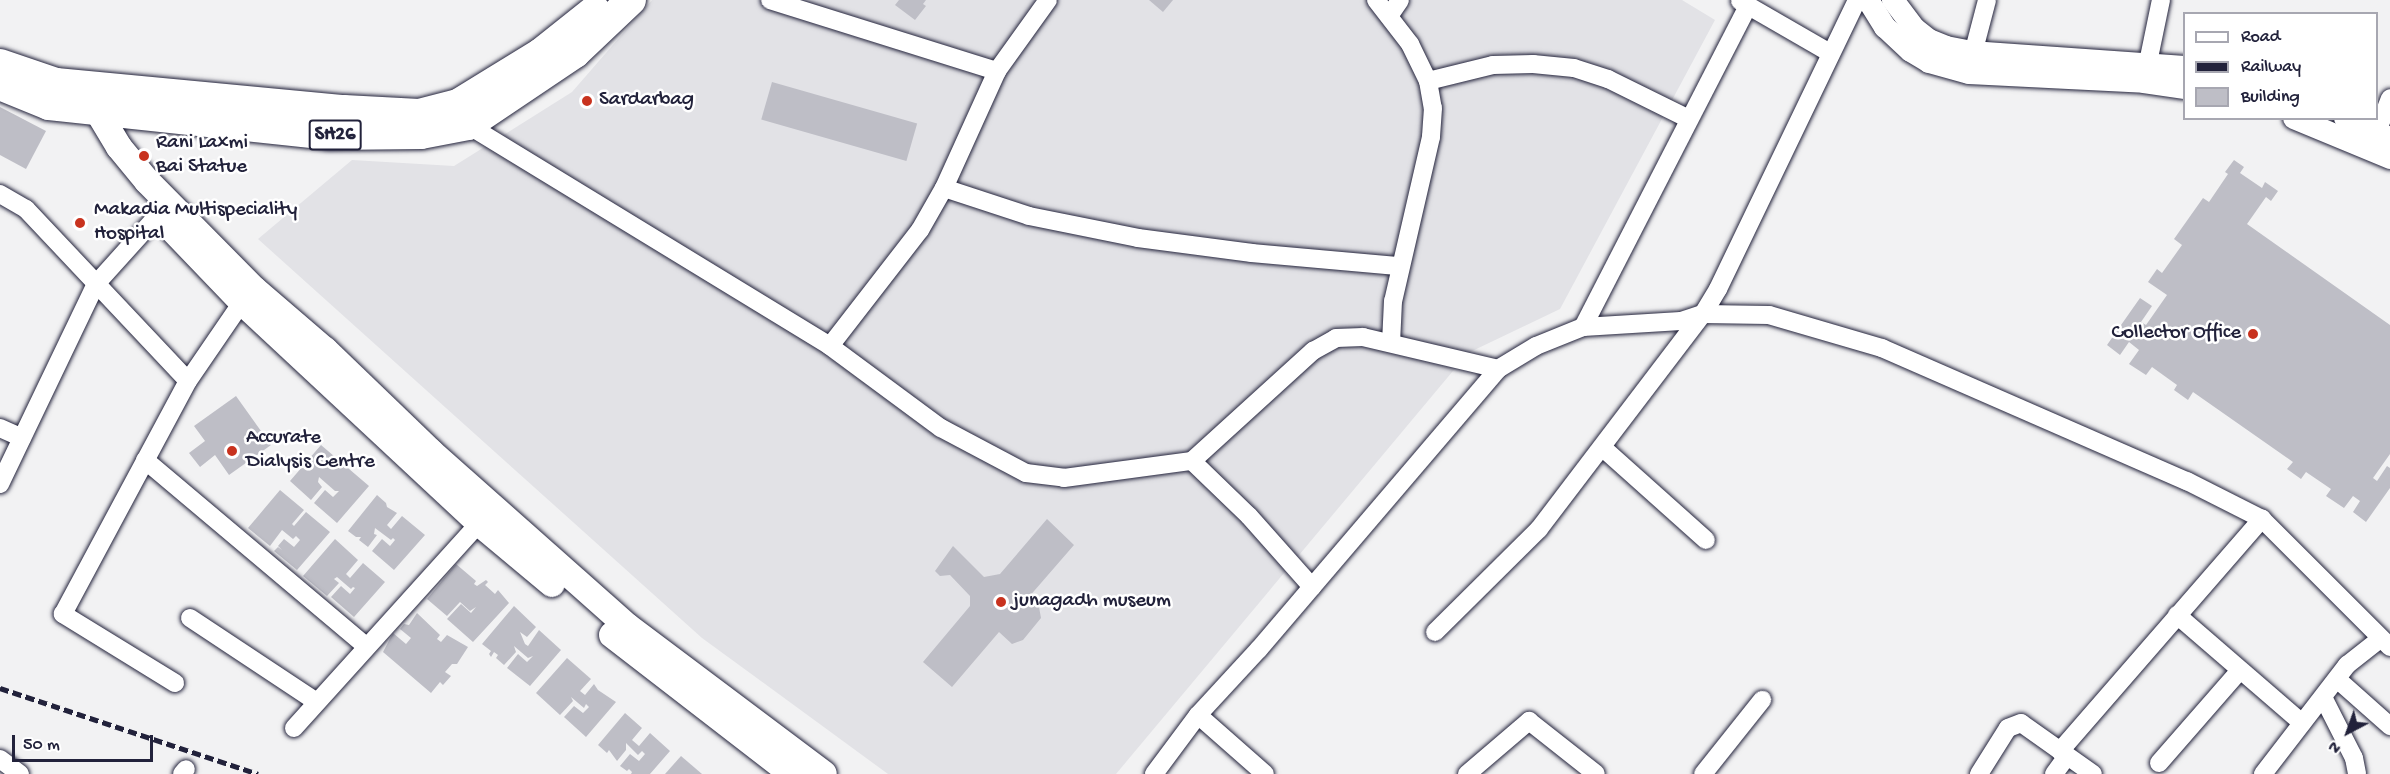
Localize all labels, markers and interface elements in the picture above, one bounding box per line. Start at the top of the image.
legend [2183,12,2378,120]
text: Road [2241,27,2280,48]
text: Railway [2241,57,2301,78]
text: Building [2241,87,2300,108]
place label: Sardarbag [599,88,694,114]
marker: Sardarbag [580,94,594,108]
road number: SH26 [308,118,362,152]
place label: Rani Laxmi Bai Statue [156,131,248,181]
marker: Rani Laxmi Bai Statue [137,149,151,163]
place label: Makadia Multispeciality Hospital [94,198,297,248]
marker: Makadia Multispeciality Hospital [71,214,89,232]
place label: Collector Office [2112,321,2241,347]
marker: Collector Office [2246,327,2260,341]
place label: Accurate Dialysis Centre [246,426,375,476]
marker: Accurate Dialysis Centre [223,442,241,460]
place label: junagadh museum [1013,589,1171,615]
marker: junagadh museum [994,595,1008,609]
north arrow [2318,702,2378,762]
scale bar [15,723,156,761]
text: 50 m [23,735,60,756]
text: N [2326,735,2346,757]

